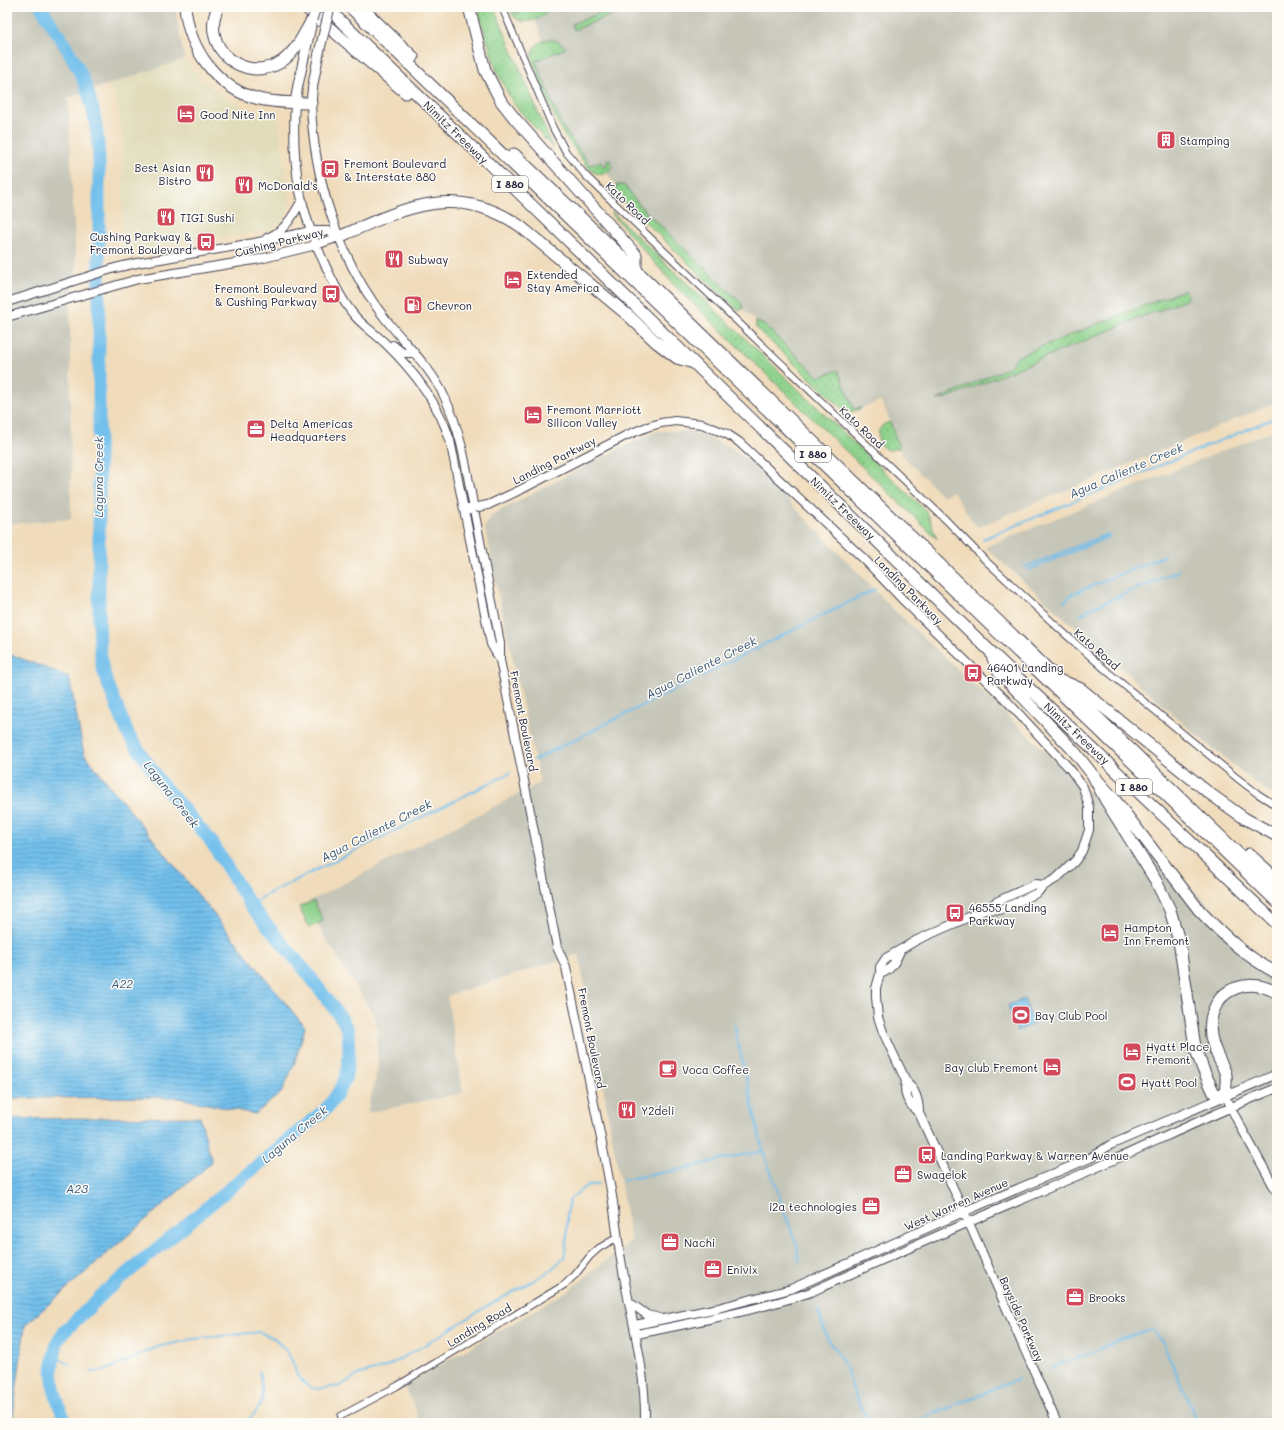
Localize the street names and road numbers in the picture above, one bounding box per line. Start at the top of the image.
street label: Nimitz Freeway [420,97,492,167]
road number: I 880 [492,176,528,192]
street label: Kato Road [603,178,653,228]
street label: Cushing Parkway [233,224,325,260]
street label: Kato Road [836,402,888,452]
street label: Landing Parkway [510,433,598,487]
road number: I 880 [795,446,831,462]
street label: Nimitz Freeway [807,473,879,543]
street label: Landing Parkway [871,552,947,628]
street label: Kato Road [1071,625,1123,673]
street label: Fremont Boulevard [507,669,541,773]
street label: Nimitz Freeway [1041,699,1113,767]
road number: I 880 [1116,779,1152,795]
street label: Fremont Boulevard [575,986,609,1090]
street label: West Warren Avenue [902,1174,1010,1234]
street label: Bayside Parkway [997,1274,1048,1364]
street label: Landing Road [444,1300,514,1350]

